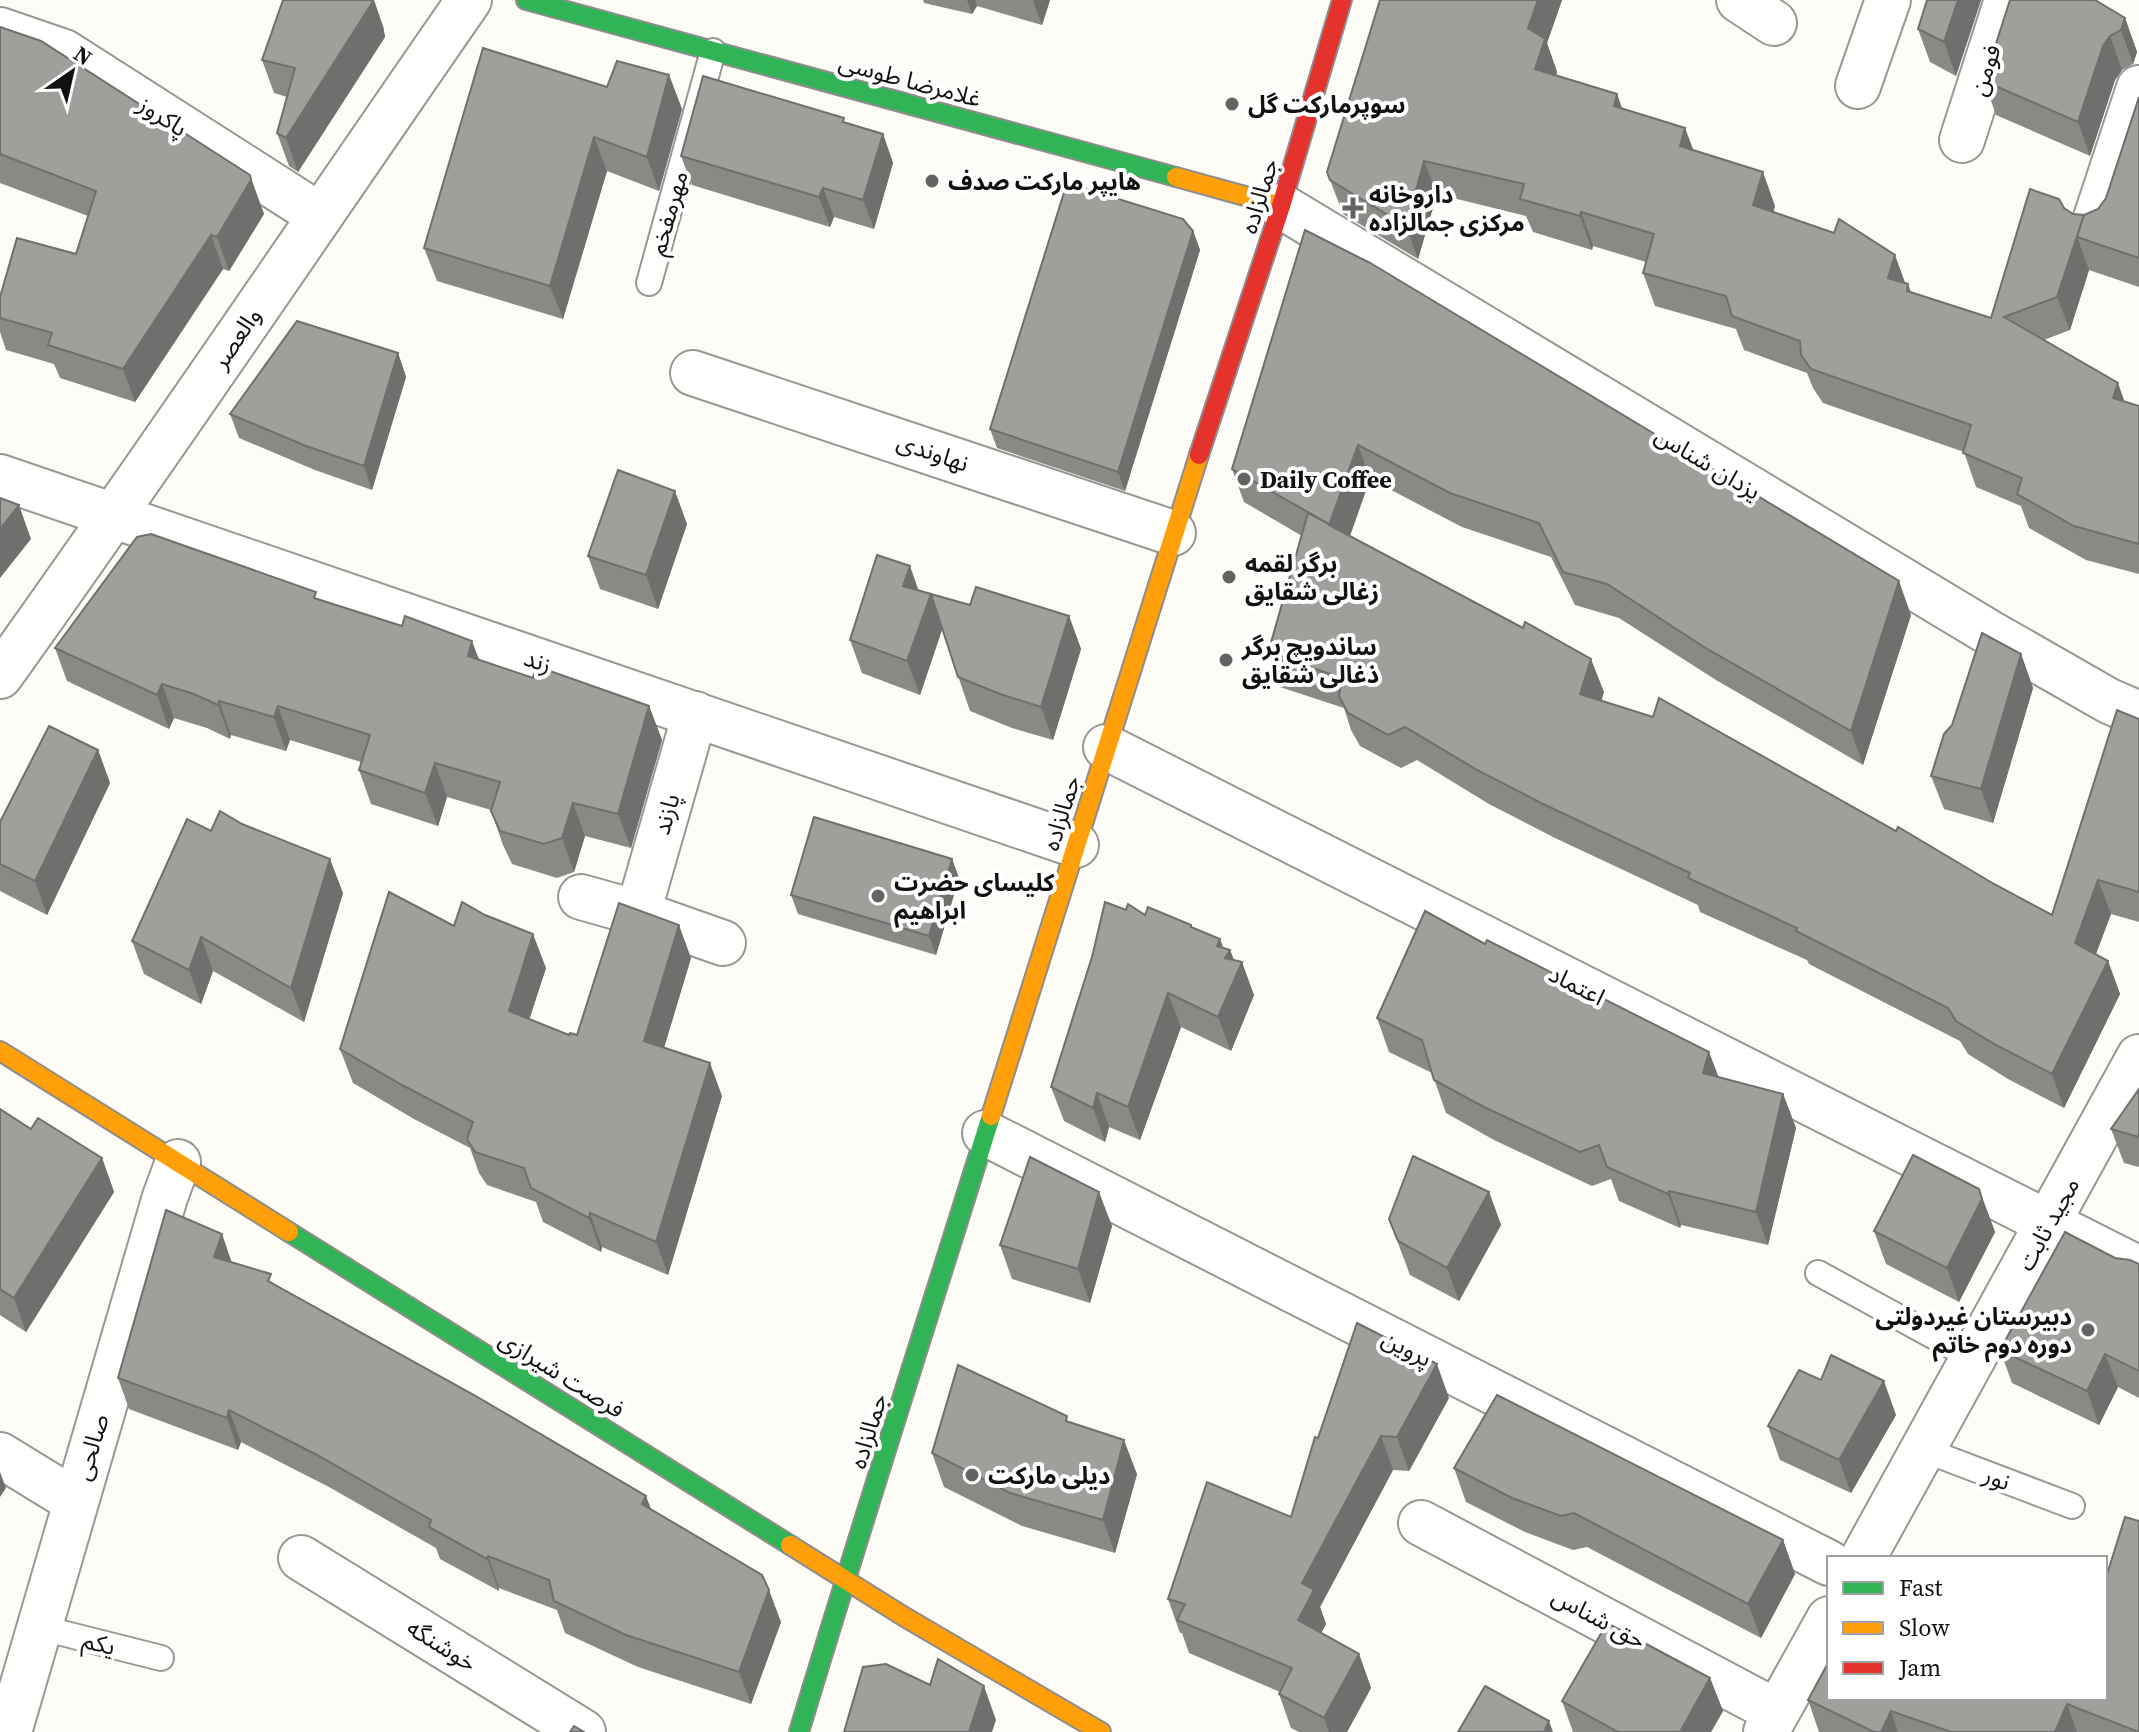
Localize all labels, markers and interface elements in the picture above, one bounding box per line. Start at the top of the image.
north arrow [32,32,112,112]
text: N [68,39,98,72]
street label: فومن [1961,40,2009,100]
street label: غلامرضا طوسی [835,45,985,115]
street label: پاکروز [131,87,194,144]
place label: سوپرمارکت گل [1248,88,1406,121]
marker: سوپرمارکت گل [1223,95,1241,113]
street label: جمالزاده [1232,154,1286,238]
place label: هايپر ماركت صدف [948,165,1141,198]
street label: مهرمفخم [640,167,697,259]
marker: هايپر ماركت صدف [923,172,941,190]
place label: داروخانه مرکزی جمالزاده [1369,178,1525,239]
marker: داروخانه مرکزی جمالزاده [1344,199,1362,217]
street label: والعصر [203,301,269,376]
street label: یزدان شناس [1649,418,1767,508]
street label: نهاوندی [893,424,973,480]
place label: Daily Coffee [1260,463,1392,496]
marker: Daily Coffee [1235,470,1253,488]
place label: برگر لقمه زغالی شقایق [1245,547,1379,608]
marker: برگر لقمه زغالی شقایق [1220,568,1238,586]
place label: ساندویچ برگر ذغالی شقایق [1241,630,1379,691]
street label: زند [520,641,556,681]
marker: ساندویچ برگر ذغالی شقایق [1217,651,1235,669]
street label: جمالزاده [1034,771,1088,855]
street label: پازند [644,790,688,838]
place label: کلیسای حضرت ابراهیم [894,866,1056,928]
marker: کلیسای حضرت ابراهیم [869,887,887,905]
street label: اعتماد [1543,957,1611,1013]
street label: مجید ثابت [2009,1171,2087,1277]
place label: دبیرستان غیردولتی دوره دوم خاتم [1875,1300,2072,1363]
street label: پروین [1376,1321,1438,1375]
marker: دبیرستان غیردولتی دوره دوم خاتم [2079,1321,2097,1339]
street label: فرصت شیرازی [493,1322,631,1426]
street label: جمالزاده [841,1389,895,1473]
street label: صالحی [65,1410,117,1484]
street label: نور [1978,1457,2015,1498]
place label: دیلی مارکت [988,1459,1110,1492]
marker: دیلی مارکت [963,1466,981,1484]
legend [1827,1556,2107,1700]
text: Fast [1899,1571,1943,1604]
street label: حق شناس [1546,1579,1652,1657]
street label: خوشنگه [401,1611,483,1679]
text: Slow [1899,1611,1950,1644]
street label: یکم [79,1623,119,1664]
text: Jam [1898,1651,1941,1684]

